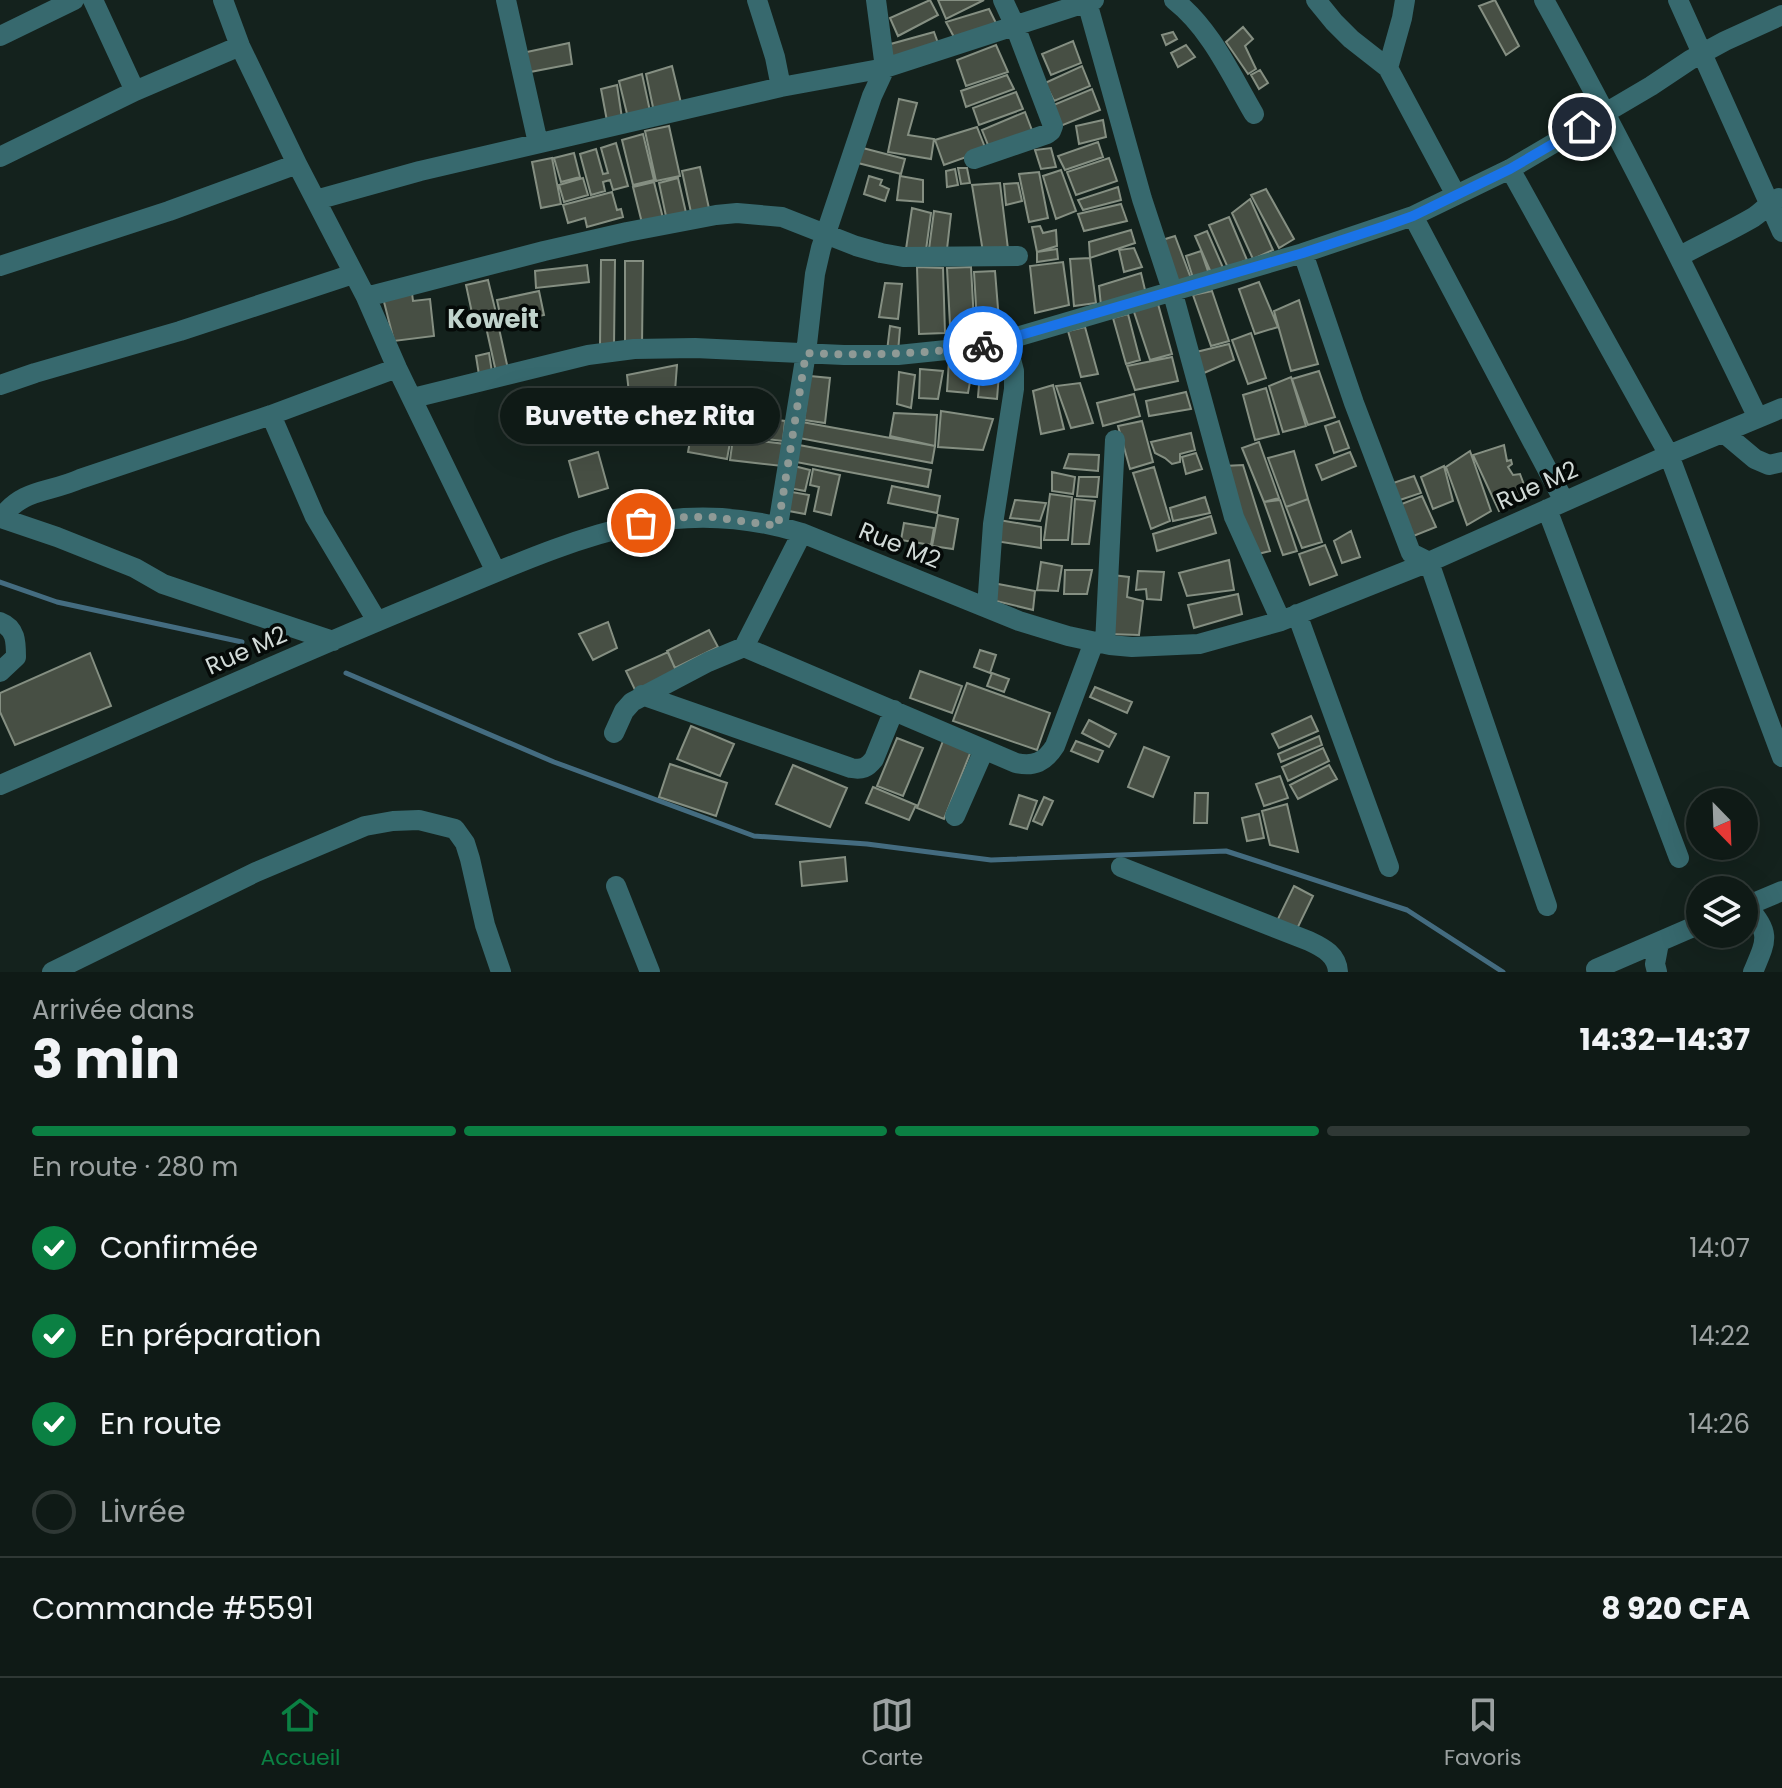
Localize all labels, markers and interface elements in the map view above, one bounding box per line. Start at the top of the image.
pin [1548,93,1616,161]
icon: home [1560,105,1604,149]
district label: Koweit [447,301,539,337]
courier [943,306,1023,386]
icon: bike [961,324,1005,368]
callout: Buvette chez Rita [501,387,781,443]
text: Buvette chez Rita [525,398,755,434]
street label: Rue M2 [1491,452,1583,518]
pin [607,489,675,557]
icon: bag [619,501,663,545]
street label: Rue M2 [854,514,946,576]
street label: Rue M2 [200,617,292,683]
north arrow [1686,788,1758,860]
map controls [1686,788,1758,948]
button: layers [1686,876,1758,948]
text: Arrivée dans [32,992,194,1028]
text: 14:32–14:37 [1579,1018,1750,1061]
text: 3 min [32,1023,180,1096]
text: En route · 280 m [32,1149,238,1185]
icon: check [32,1226,76,1270]
text: Confirmée [100,1226,258,1269]
text: 14:07 [1689,1230,1750,1266]
icon: check [32,1314,76,1358]
text: En préparation [100,1314,321,1357]
text: 14:22 [1690,1318,1750,1354]
icon: check [32,1402,76,1446]
text: En route [100,1402,222,1445]
text: 14:26 [1688,1406,1750,1442]
text: Livrée [100,1490,186,1533]
text: Commande #5591 [32,1587,314,1630]
text: 8 920 CFA [1601,1587,1750,1630]
tab: Accueil [260,1693,341,1774]
tab: Carte [861,1693,923,1774]
tab: Favoris [1444,1693,1522,1774]

